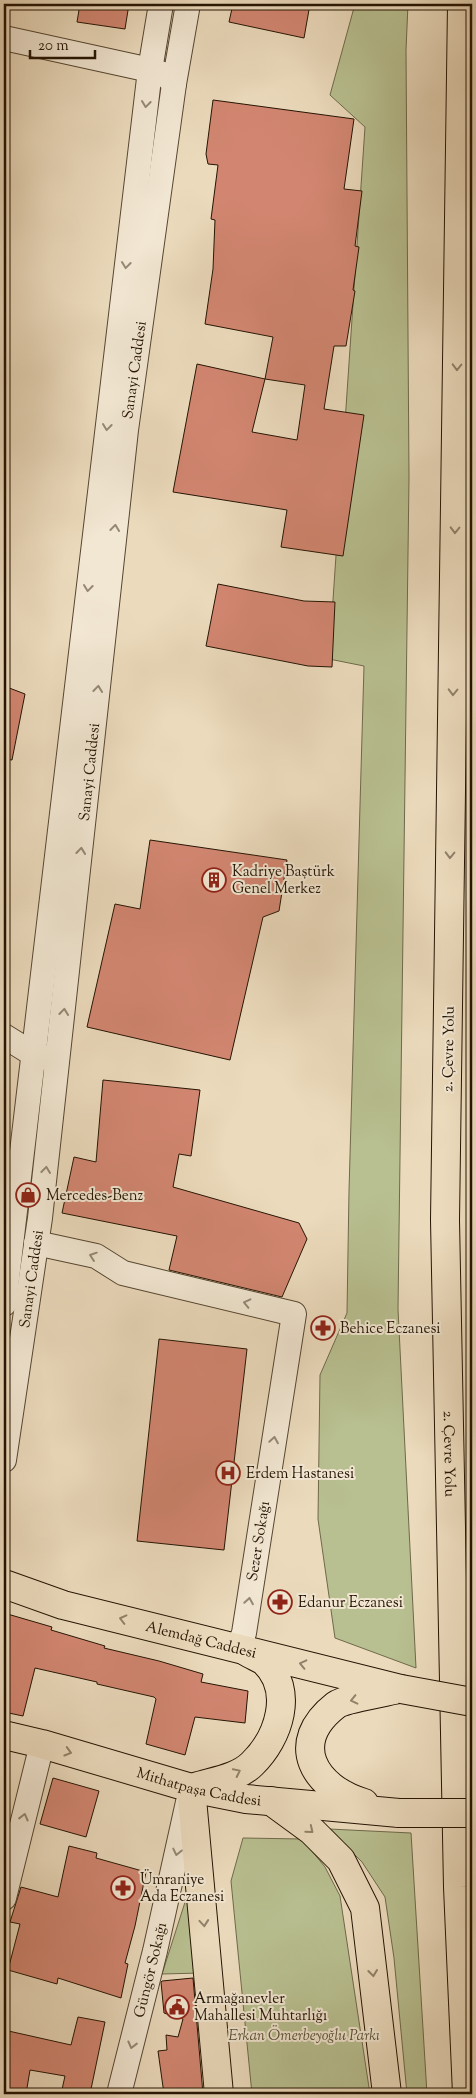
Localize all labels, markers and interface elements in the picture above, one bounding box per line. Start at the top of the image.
scale bar [30,28,95,60]
text: 20 m [38,36,69,57]
one-way arrow [141,100,152,108]
one-way arrow [121,261,132,269]
street label: Sanayi Caddesi [118,320,153,421]
one-way arrow [452,364,462,372]
one-way arrow [102,423,113,431]
one-way arrow [109,523,120,531]
one-way arrow [450,526,460,534]
one-way arrow [83,584,94,592]
one-way arrow [92,685,103,693]
one-way arrow [447,689,458,697]
street label: Sanayi Caddesi [75,722,106,822]
one-way arrow [75,846,86,854]
one-way arrow [445,851,456,859]
place label: Kadriye Baştürk Genel Merkez [232,862,335,900]
building icon: Kadriye Baştürk Genel Merkez [201,867,227,893]
street label: 2. Çevre Yolu [438,1005,461,1092]
one-way arrow [58,1008,69,1016]
one-way arrow [40,1165,51,1173]
shop icon: Mercedes-Benz [15,1182,41,1208]
place label: Mercedes-Benz [46,1186,144,1207]
street label: Sanayi Caddesi [15,1229,50,1330]
one-way arrow [89,1252,98,1262]
one-way arrow [242,1298,251,1309]
pharmacy icon: Behice Eczanesi [310,1315,336,1341]
place label: Behice Eczanesi [340,1319,441,1340]
street label: 2. Çevre Yolu [437,1411,459,1498]
one-way arrow [269,1436,279,1445]
hospital icon: Erdem Hastanesi [215,1460,241,1486]
place label: Erdem Hastanesi [246,1464,354,1485]
street label: Sezer Sokağı [243,1500,276,1583]
pharmacy icon: Edanur Eczanesi [267,1589,293,1615]
place label: Edanur Eczanesi [298,1593,403,1614]
one-way arrow [243,1596,254,1604]
one-way arrow [118,1614,127,1625]
street label: Alemdağ Caddesi [143,1617,258,1665]
one-way arrow [299,1659,308,1670]
one-way arrow [349,1694,358,1705]
one-way arrow [63,1746,72,1757]
street label: Mithatpaşa Caddesi [134,1763,262,1812]
one-way arrow [232,1768,241,1778]
one-way arrow [18,1812,29,1821]
one-way arrow [304,1825,313,1833]
one-way arrow [172,1848,183,1857]
place label: Ümraniye Ada Eczanesi [140,1869,224,1908]
pharmacy icon: Ümraniye Ada Eczanesi [110,1875,136,1901]
street label: Güngör Sokağı [130,1920,173,2020]
one-way arrow [198,1920,209,1928]
one-way arrow [367,1970,378,1978]
place label: Armağanevler Mahallesi Muhtarlığı [194,1989,327,2027]
public building icon: Armağanevler Mahallesi Muhtarlığı [164,1994,190,2020]
park label: Erkan Ömerbeyoğlu Parkı [228,2025,380,2047]
one-way arrow [127,2040,138,2049]

